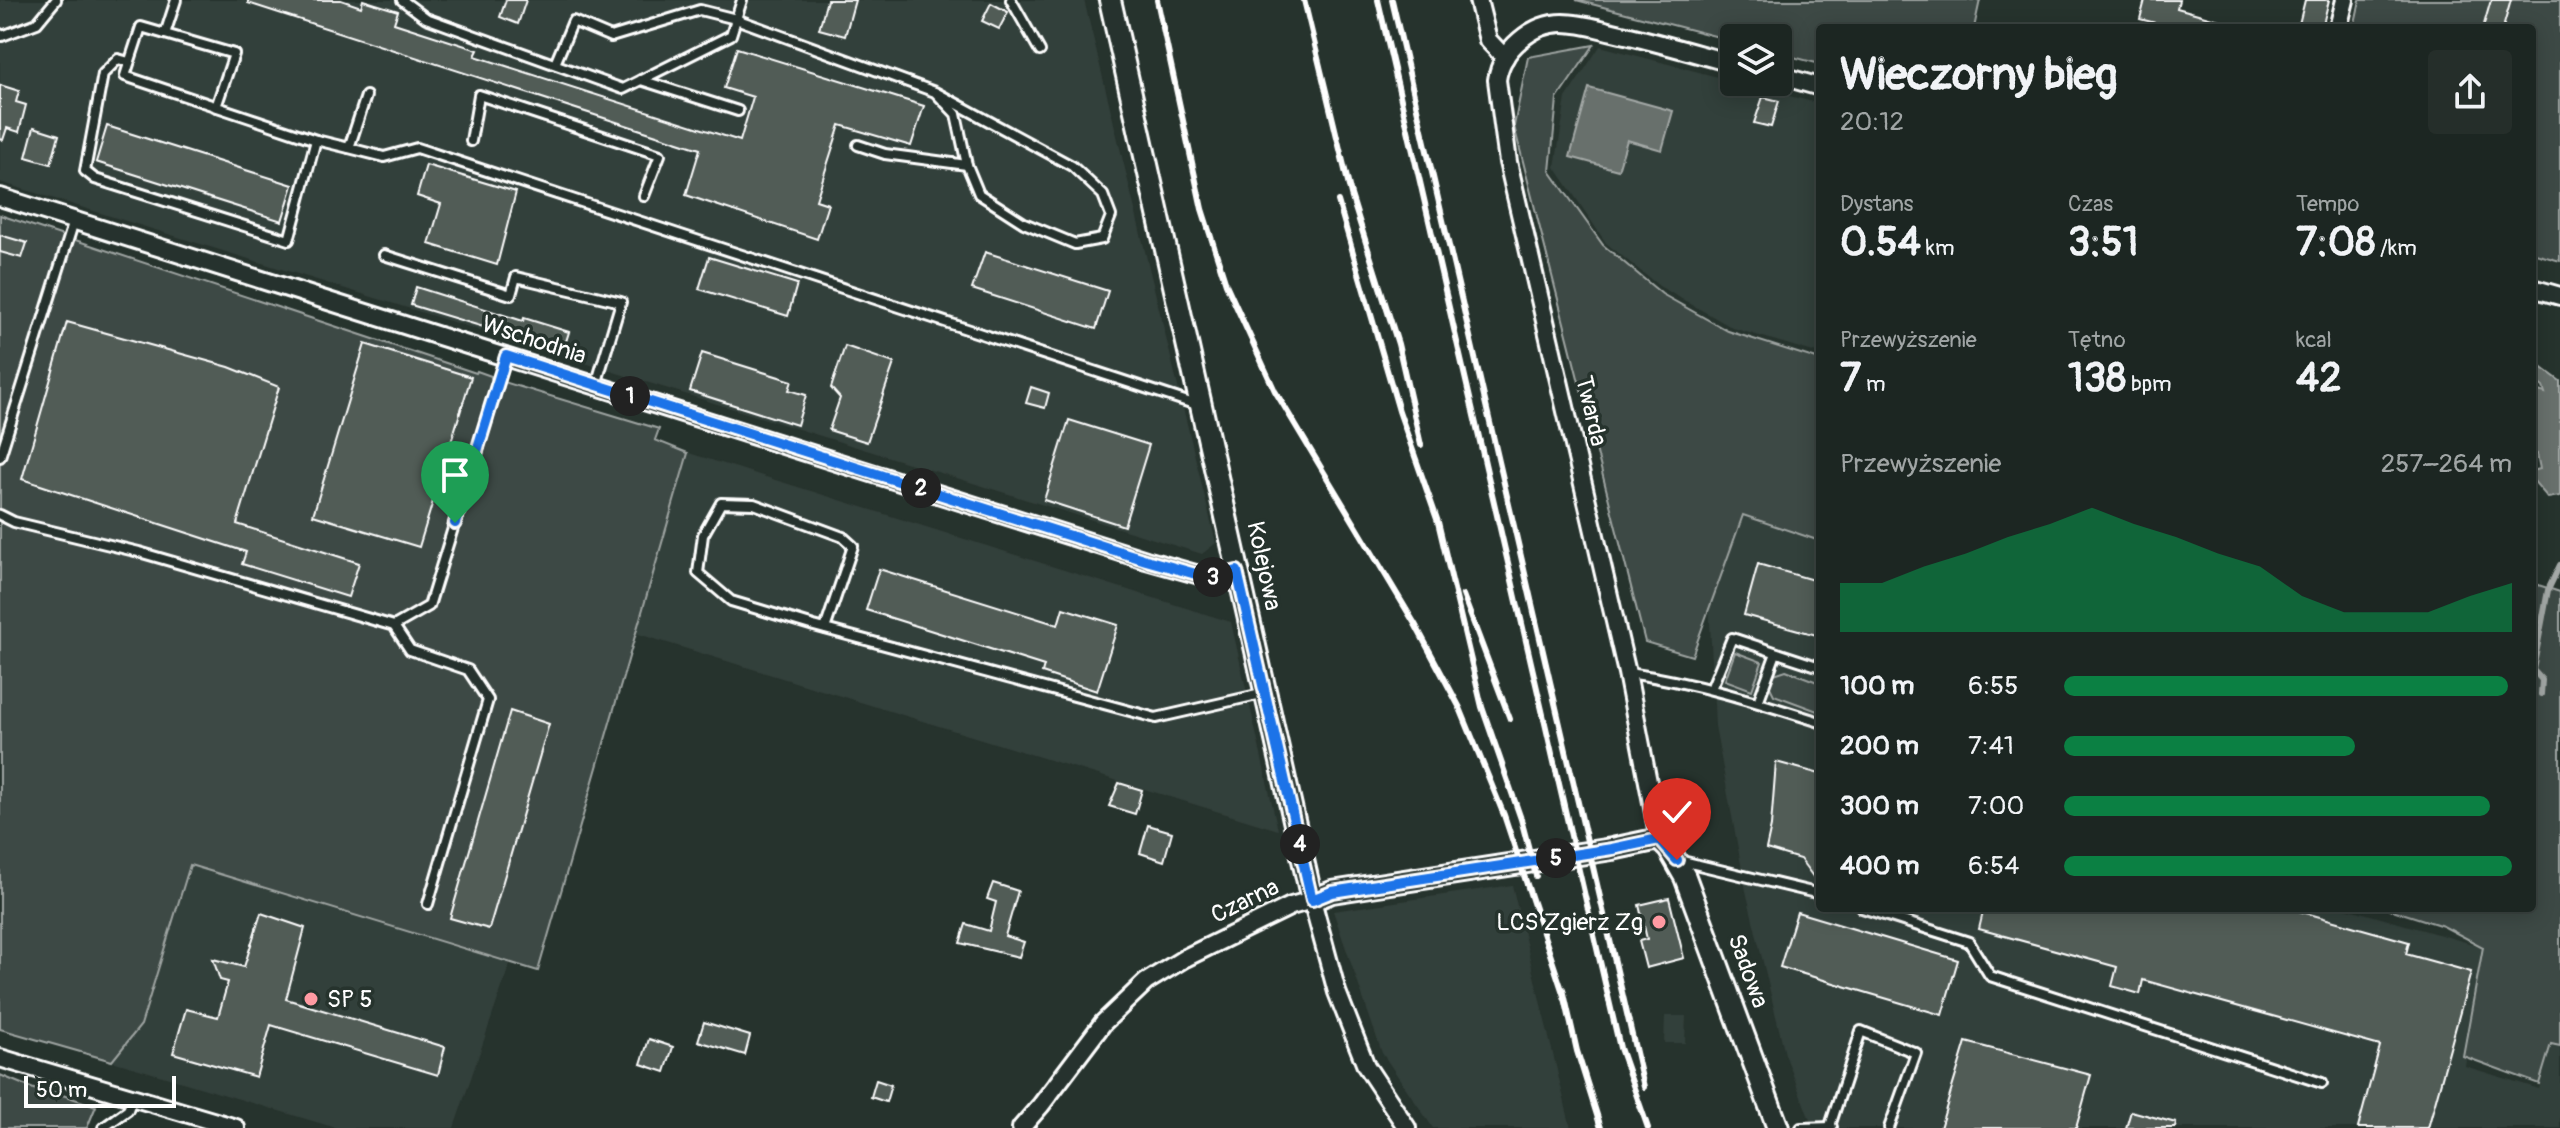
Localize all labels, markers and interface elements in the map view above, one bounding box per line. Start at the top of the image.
map controls [1720,24,1792,96]
button: layers [1720,24,1792,96]
text: Wieczorny bieg [1840,48,2117,103]
button: share [2428,50,2512,134]
text: 20:12 [1840,106,1904,138]
text: Dystans [1840,190,1913,218]
text: Czas [2068,190,2113,218]
text: Tempo [2296,190,2359,218]
text: 0.54 [1840,218,1921,267]
text: 3:51 [2068,218,2138,267]
text: 7:08 [2296,218,2375,267]
text: km [1921,234,1954,262]
text: /km [2375,234,2417,262]
street label: Wschodnia [478,309,590,371]
text: Przewyższenie [1840,326,1977,354]
text: Tętno [2068,326,2126,354]
text: kcal [2296,326,2332,354]
text: 7 [1840,354,1861,403]
text: 138 [2068,354,2126,403]
text: 42 [2296,354,2342,403]
text: m [1861,370,1885,398]
text: bpm [2126,370,2172,398]
street label: Twarda [1569,373,1613,449]
pin: 1 [610,376,650,416]
text: 1 [626,382,634,410]
pin [421,441,489,523]
text: Przewyższenie [1840,448,2001,480]
text: 257–264 m [2381,448,2512,480]
icon: arrive [433,453,477,497]
pin: 2 [901,468,941,508]
text: 2 [915,474,927,502]
street label: Kolejowa [1240,519,1288,613]
pin: 3 [1193,557,1233,597]
text: 3 [1207,563,1219,591]
text: 100 m [1840,670,1914,702]
text: 6:55 [1968,670,2018,702]
text: 200 m [1840,730,1919,762]
text: 7:41 [1968,730,2014,762]
pin [1643,778,1711,860]
icon: check [1655,790,1699,834]
text: 300 m [1840,790,1919,822]
text: 7:00 [1968,790,2024,822]
pin: 4 [1280,824,1320,864]
text: 4 [1294,830,1306,858]
pin: 5 [1536,838,1576,878]
text: 5 [1550,844,1562,872]
text: 400 m [1840,850,1919,882]
text: 6:54 [1968,850,2019,882]
street label: Czarna [1206,872,1284,930]
place label: LCS Zgierz Zg [1496,908,1643,937]
marker: LCS Zgierz Zg [1650,913,1668,931]
street label: Sadowa [1721,930,1775,1012]
place label: SP 5 [327,985,372,1014]
marker: SP 5 [302,990,320,1008]
scale bar [24,1072,176,1108]
text: 50 m [36,1076,87,1104]

